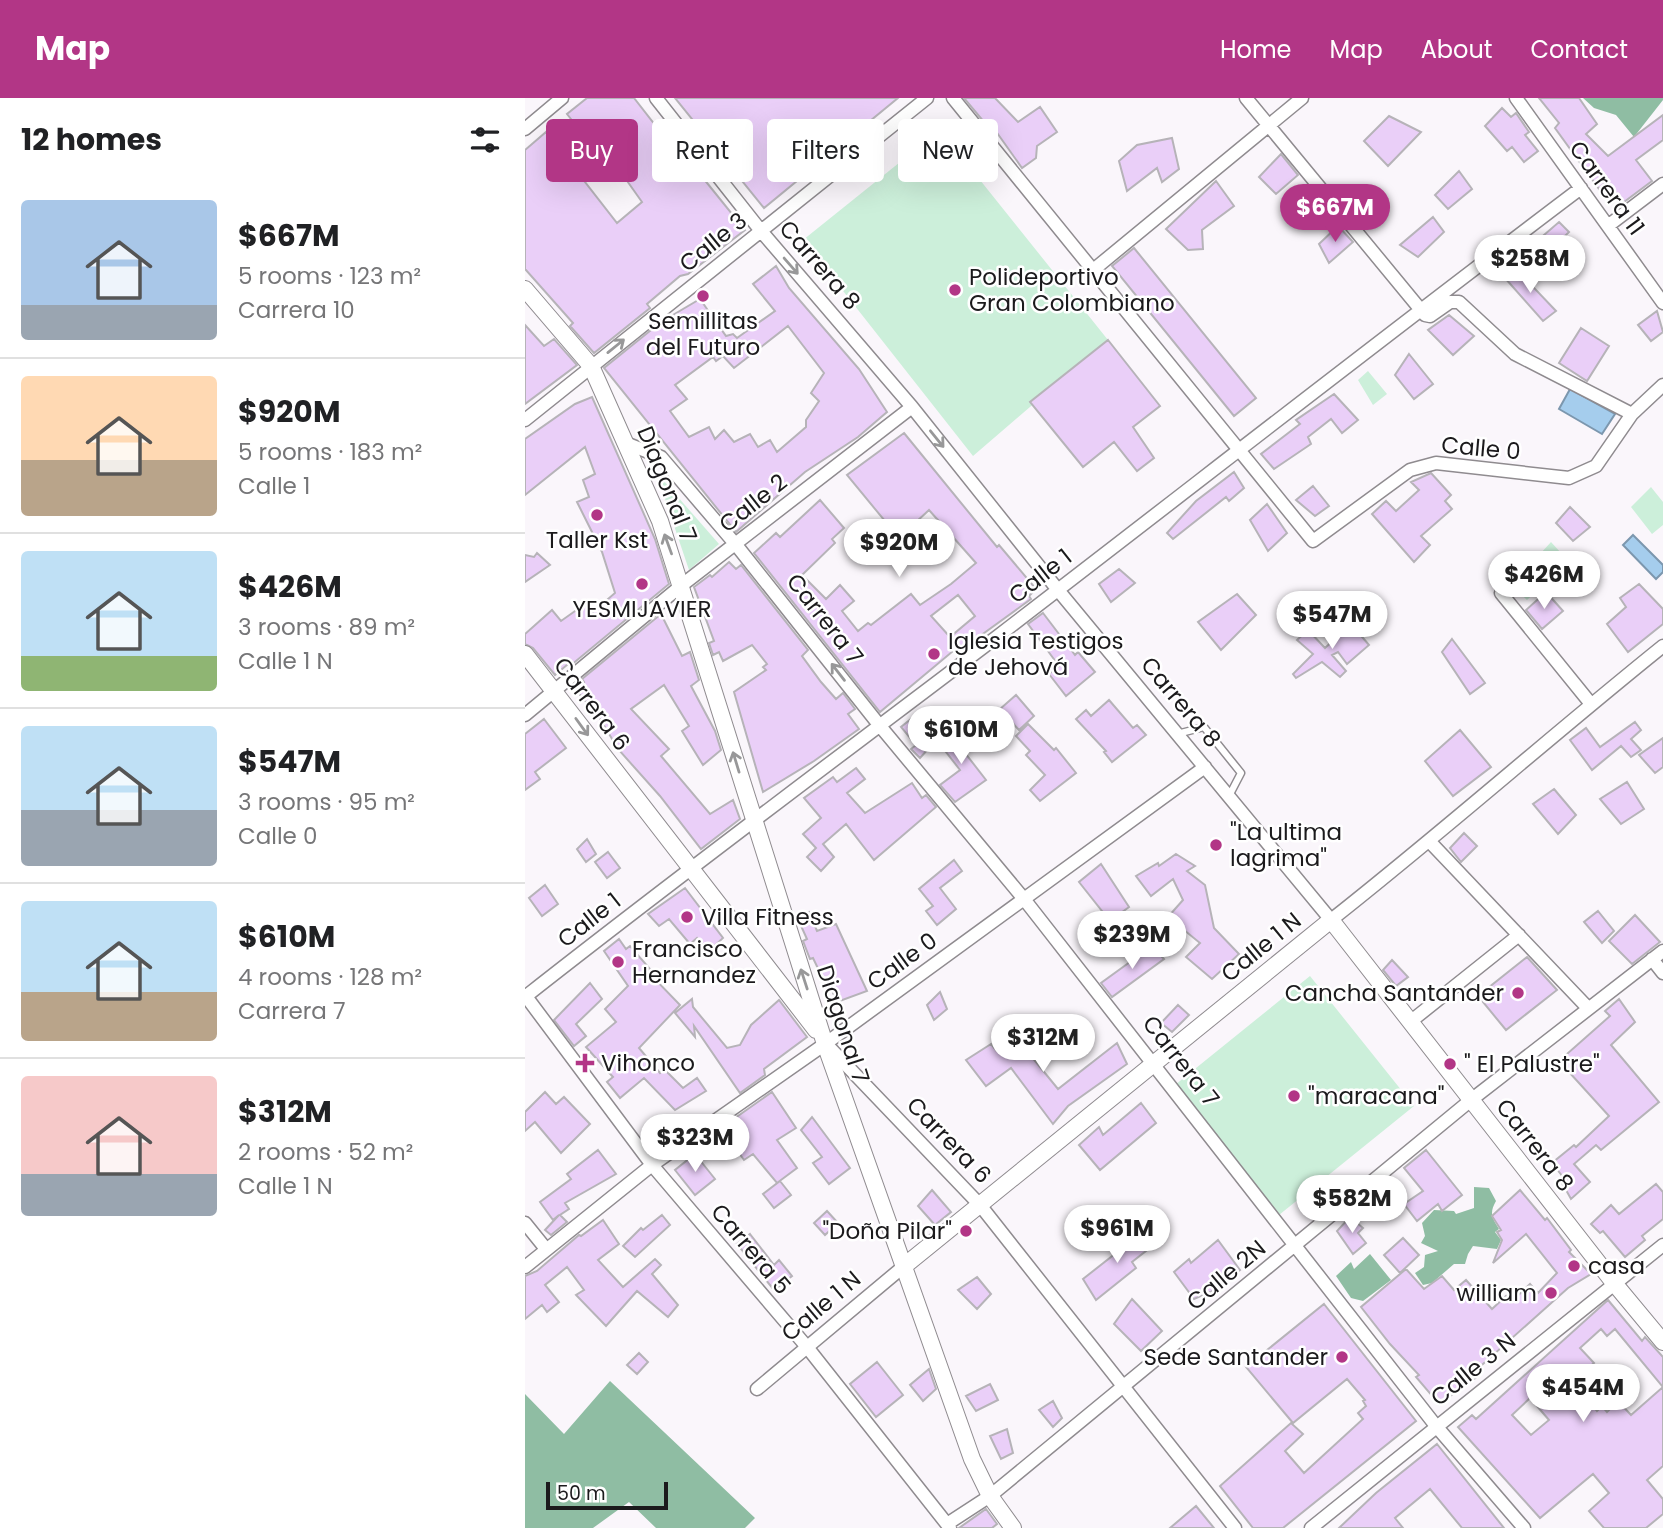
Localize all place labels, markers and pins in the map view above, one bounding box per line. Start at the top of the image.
pin: $667M [1286,184,1384,244]
pin: $258M [1481,236,1579,295]
place label: Polideportivo Gran Colombiano [969,261,1175,319]
marker: Polideportivo Gran Colombiano [947,282,963,298]
marker: Semillitas del Futuro [695,288,711,304]
place label: Semillitas del Futuro [646,305,760,363]
marker: Taller Kst [589,507,605,523]
pin: $920M [850,519,948,579]
place label: Taller Kst [546,524,648,556]
pin: $426M [1495,552,1593,611]
marker: YESMIJAVIER [634,576,650,592]
pin: $547M [1283,592,1381,651]
place label: YESMIJAVIER [573,593,711,625]
place label: Iglesia Testigos de Jehová [948,625,1124,683]
marker: Iglesia Testigos de Jehová [926,646,942,662]
pin: $610M [912,706,1010,766]
place label: "La ultima lagrima" [1230,816,1342,874]
marker: "La ultima lagrima" [1208,837,1224,853]
place label: Villa Fitness [701,901,834,933]
marker: Villa Fitness [679,909,695,925]
pin: $239M [1083,912,1181,971]
place label: Francisco Hernandez [632,933,756,991]
marker: Francisco Hernandez [610,954,626,970]
place label: Cancha Santander [1285,977,1504,1009]
marker: Cancha Santander [1510,985,1526,1001]
pin: $312M [994,1014,1092,1074]
place label: Vihonco [601,1047,695,1079]
place label: " El Palustre" [1464,1048,1600,1080]
marker: Vihonco [575,1053,595,1073]
marker: " El Palustre" [1442,1056,1458,1072]
place label: "maracana" [1308,1080,1445,1112]
marker: "maracana" [1286,1088,1302,1104]
pin: $323M [646,1114,744,1174]
pin: $582M [1303,1176,1401,1235]
pin: $961M [1068,1206,1166,1265]
place label: "Doña Pilar" [822,1215,952,1247]
marker: "Doña Pilar" [958,1223,974,1239]
place label: casa [1588,1250,1645,1282]
marker: casa [1566,1258,1582,1274]
place label: william [1456,1277,1537,1309]
marker: william [1543,1285,1559,1301]
place label: Sede Santander [1143,1341,1328,1373]
marker: Sede Santander [1334,1349,1350,1365]
pin: $454M [1534,1364,1632,1424]

